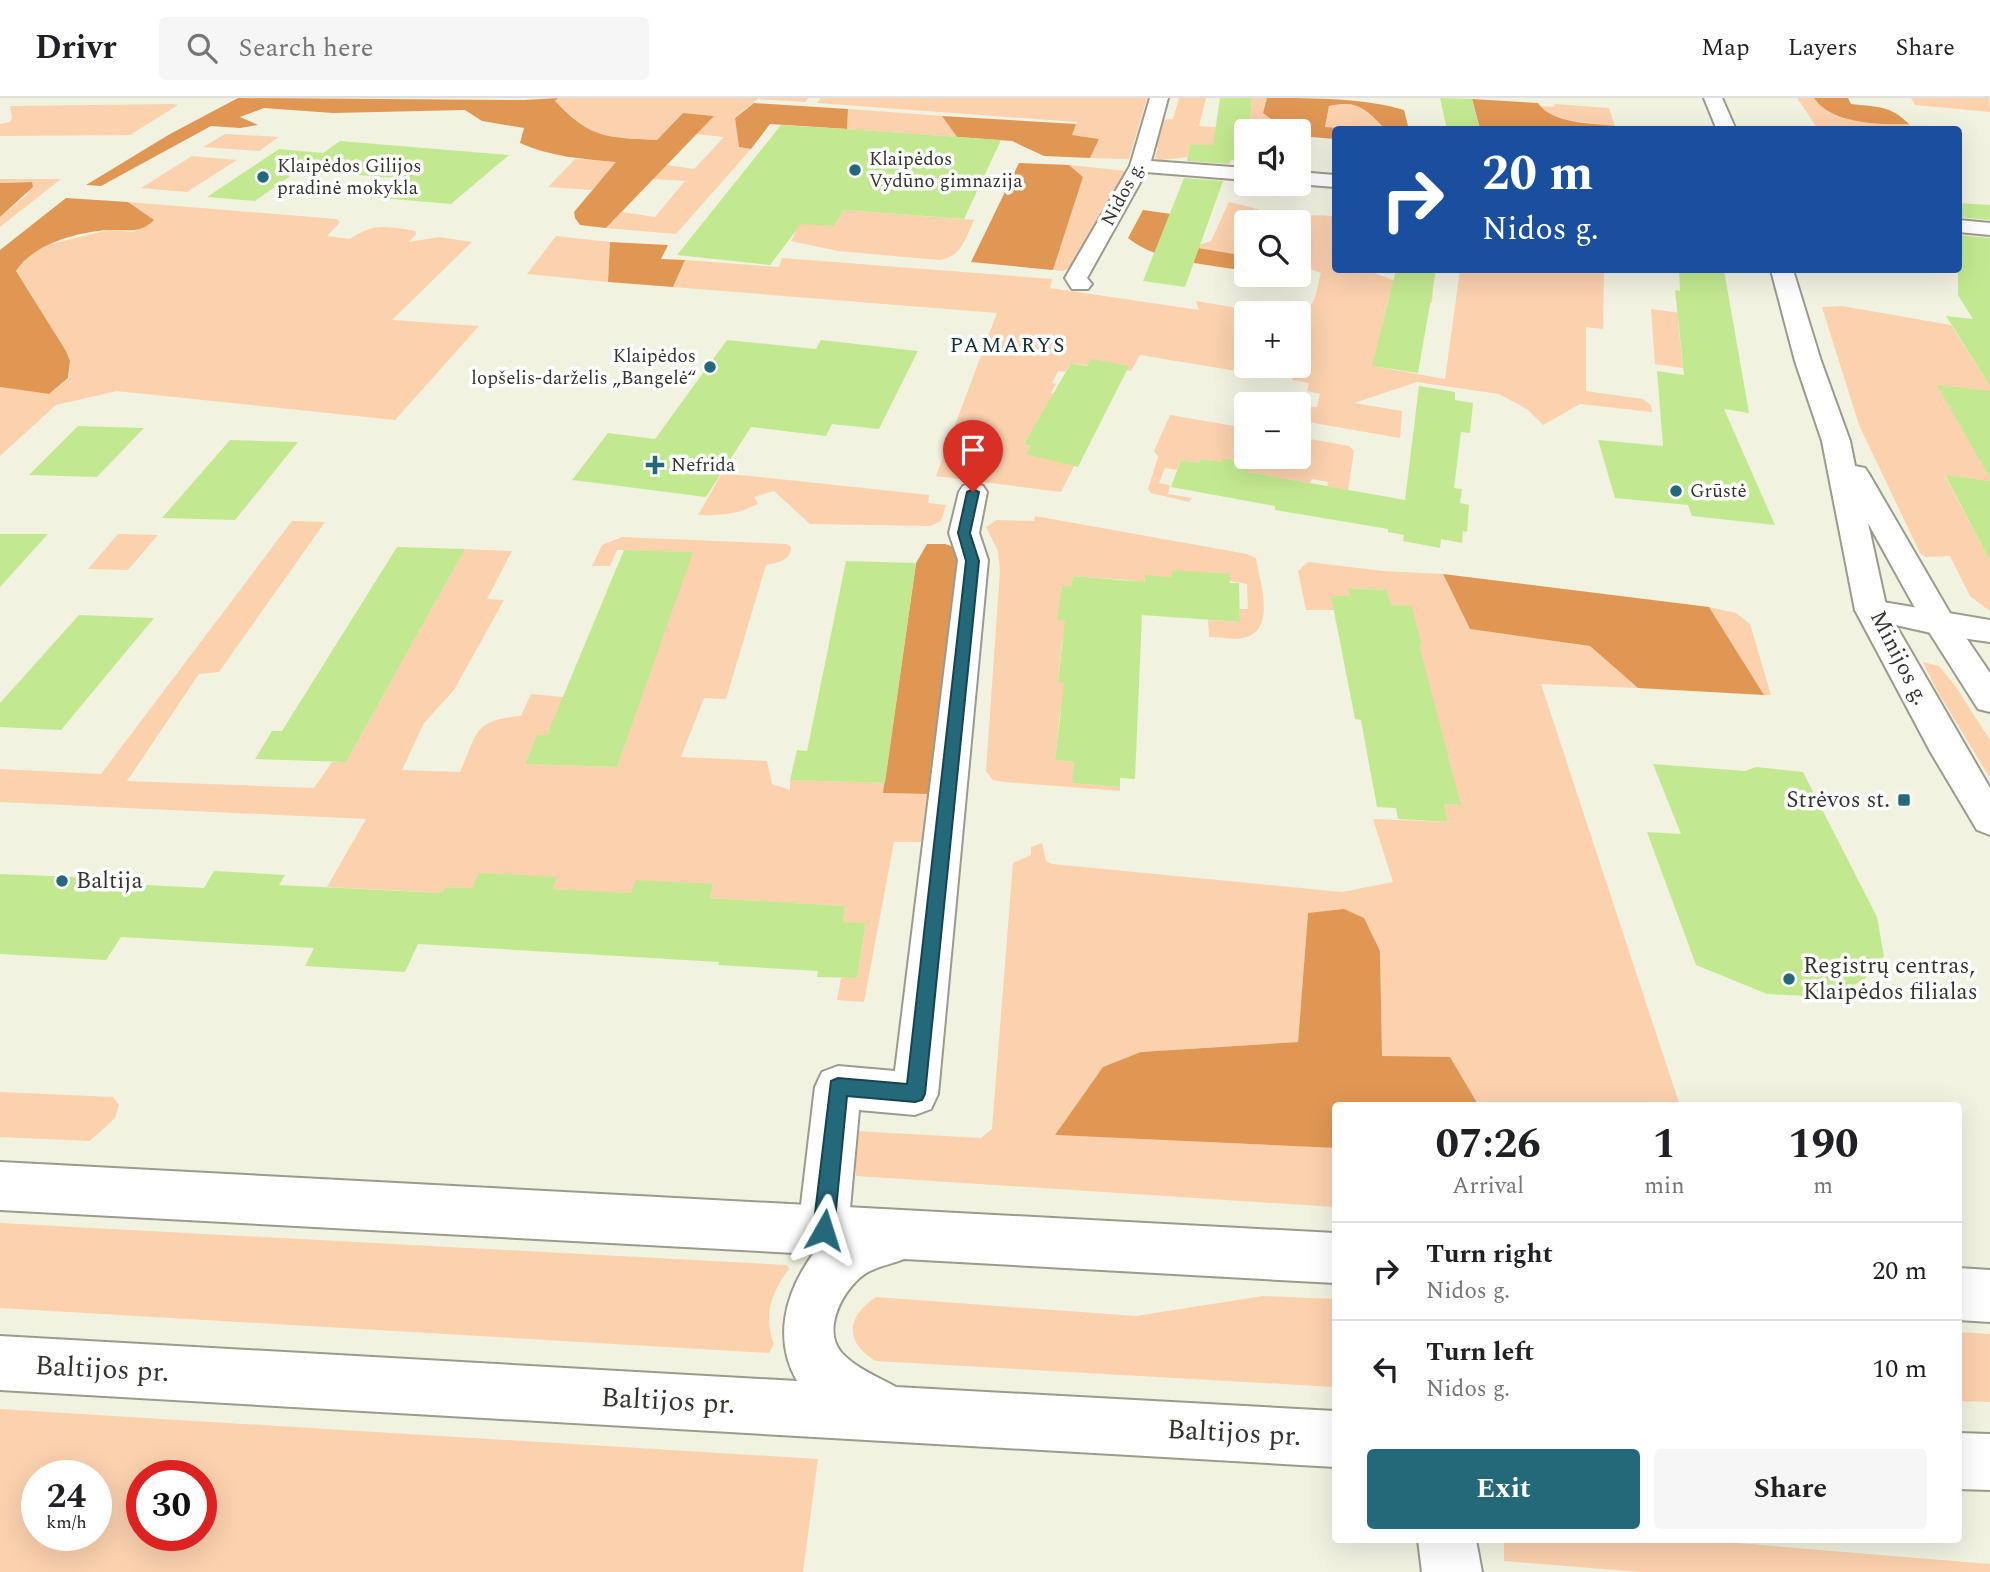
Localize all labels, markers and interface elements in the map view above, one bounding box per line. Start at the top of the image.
search box [159,17,649,80]
text: Drivr [35,23,117,73]
text: Search here [239,28,373,68]
icon: search [183,29,221,67]
text: Map [1701,30,1750,66]
text: Layers [1788,30,1858,66]
text: Share [1896,30,1955,66]
map controls [1234,119,1311,469]
button: sound [1234,119,1311,196]
text: 20 m [1482,137,1593,212]
place label: Klaipėdos Vydūno gimnazija [869,145,1023,196]
place label: Klaipėdos Gilijos pradinė mokykla [277,152,422,203]
icon: right [1367,154,1458,245]
street label: Nidos g. [1094,157,1152,231]
marker: Klaipėdos Vydūno gimnazija [847,162,863,178]
marker: Klaipėdos Gilijos pradinė mokykla [255,169,271,185]
text: Nidos g. [1482,205,1599,254]
button: search [1234,210,1311,287]
button: + [1234,301,1311,378]
district label: PAMARYS [950,330,1066,362]
place label: Klaipėdos lopšelis-darželis „Bangelė“ [471,342,696,393]
marker: Klaipėdos lopšelis-darželis „Bangelė“ [702,359,718,375]
button: − [1234,392,1311,469]
pin [943,420,1003,492]
icon: arrive [954,431,992,469]
place label: Nefrida [671,451,736,480]
marker: Nefrida [645,455,665,475]
place label: Grūstė [1690,477,1747,506]
marker: Grūstė [1668,483,1684,499]
street label: Minijos g. [1860,604,1938,712]
place label: Strėvos st. [1786,783,1890,818]
marker: Strėvos st. [1896,792,1912,808]
place label: Baltija [76,864,143,899]
marker: Baltija [54,873,70,889]
place label: Registrų centras, Klaipėdos filialas [1803,949,1978,1010]
marker: Registrų centras, Klaipėdos filialas [1781,971,1797,987]
text: 07:26 [1435,1113,1541,1176]
text: 1 [1653,1113,1676,1176]
text: 190 [1788,1113,1859,1176]
text: Arrival [1452,1169,1524,1204]
text: min [1644,1169,1685,1204]
text: m [1813,1169,1833,1204]
position arrow [787,1193,861,1267]
text: Turn right [1426,1234,1553,1274]
text: 20 m [1872,1251,1927,1291]
icon: right [1367,1252,1405,1290]
text: Nidos g. [1426,1274,1510,1309]
text: Turn left [1426,1332,1534,1372]
street label: Baltijos pr. [34,1344,170,1394]
text: 10 m [1872,1349,1927,1389]
icon: left [1367,1350,1405,1388]
text: Nidos g. [1426,1372,1510,1407]
street label: Baltijos pr. [600,1376,736,1426]
street label: Baltijos pr. [1166,1408,1302,1458]
button: Exit [1367,1449,1640,1529]
button: Share [1654,1449,1927,1529]
speed limit sign: 30 [126,1460,217,1551]
text: 24 [47,1470,86,1523]
text: km/h [46,1509,87,1536]

